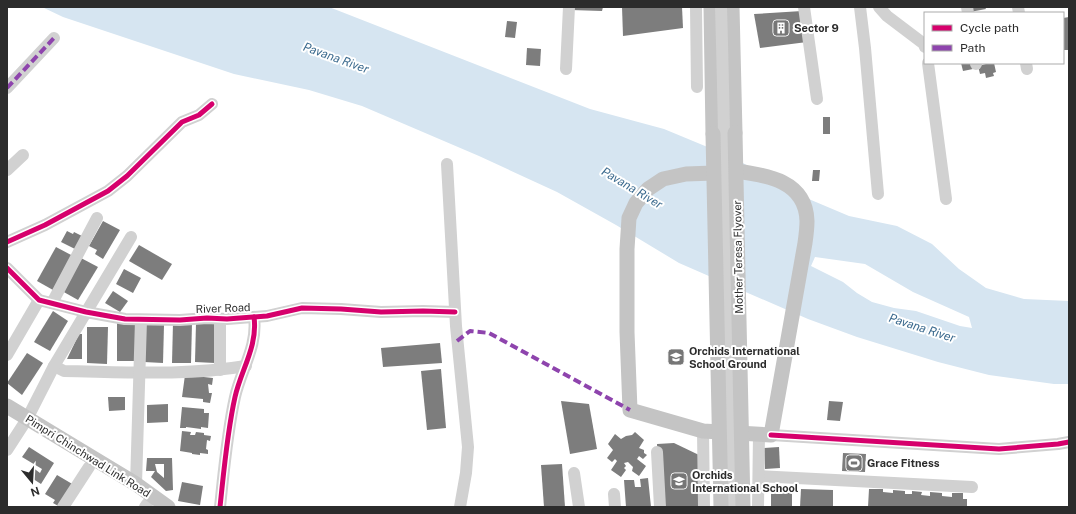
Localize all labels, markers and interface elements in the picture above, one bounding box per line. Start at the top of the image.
legend [924,12,1064,64]
building icon: Sector 9 [771,18,791,38]
text: Cycle path [960,21,1019,35]
place label: Sector 9 [794,22,839,34]
water label: Pavana River [301,40,371,77]
text: Path [960,41,986,55]
water label: Pavana River [599,164,666,212]
street label: Mother Teresa Flyover [731,200,745,314]
street label: River Road [195,301,251,315]
water label: Pavana River [887,311,957,345]
place label: Orchids International School Ground [689,345,800,370]
school or university icon: Orchids International School Ground [666,347,686,367]
street label: Pimpri Chinchwad Link Road [23,413,153,499]
sports icon: Grace Fitness [844,453,864,473]
place label: Grace Fitness [867,457,940,469]
north arrow [12,462,52,502]
place label: Orchids International School [692,469,799,494]
school or university icon: Orchids International School [669,471,689,491]
text: N [29,484,41,499]

